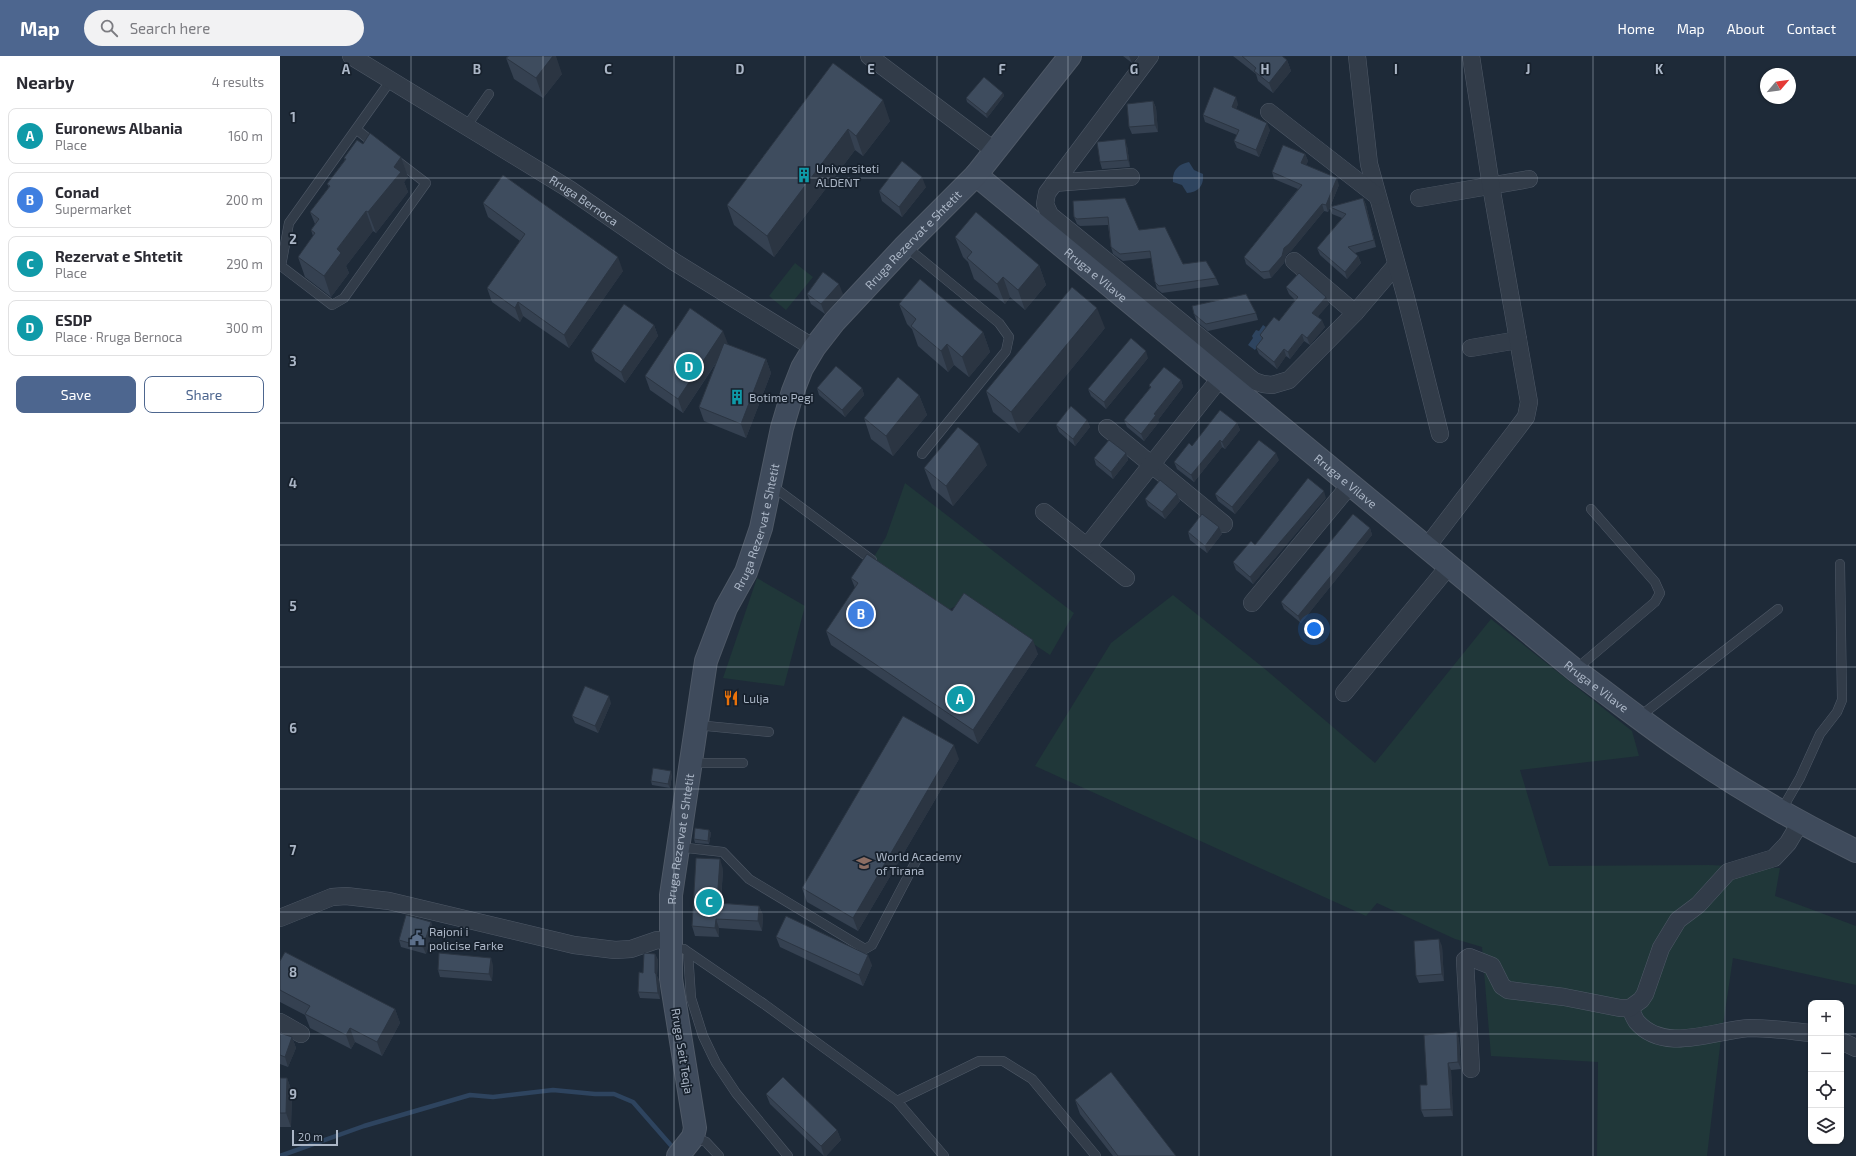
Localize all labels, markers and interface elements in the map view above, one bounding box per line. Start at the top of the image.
search box [84,10,364,46]
text: Map [20,17,60,40]
icon: search [98,17,120,39]
text: Search here [130,19,210,37]
text: Home [1618,20,1655,37]
text: Map [1677,20,1705,37]
text: About [1727,20,1765,37]
text: Contact [1787,20,1836,37]
text: A [342,61,351,77]
text: B [473,61,481,77]
text: C [604,61,612,77]
text: D [736,61,745,77]
text: E [867,61,875,77]
text: F [998,61,1006,77]
text: G [1130,61,1138,77]
text: H [1261,61,1270,77]
text: I [1394,61,1398,77]
text: J [1526,61,1530,77]
text: K [1655,61,1664,77]
north arrow [1760,68,1796,104]
text: Nearby [16,72,74,92]
text: 4 results [212,74,264,90]
text: 1 [290,109,296,125]
text: Euronews Albania [55,119,183,137]
text: A [26,128,34,144]
text: 160 m [228,128,263,144]
text: Place [55,137,87,153]
place label: Universiteti ALDENT [816,161,879,189]
building icon: Universiteti ALDENT [795,166,813,184]
street label: Rruga Bernoca [547,172,621,228]
text: Conad [55,183,99,201]
street label: Rruga Rezervat e Shtetit [862,187,964,292]
text: B [26,192,34,208]
text: 200 m [226,192,263,208]
text: Supermarket [55,201,132,217]
text: 2 [289,231,297,247]
street label: Rruga e Vilave [1062,244,1130,304]
text: Rezervat e Shtetit [55,247,183,265]
text: C [26,256,34,272]
text: 290 m [226,256,263,272]
text: Place [55,265,87,281]
text: ESDP [55,311,92,329]
text: D [26,320,34,336]
text: 300 m [226,320,263,336]
text: Place · Rruga Bernoca [55,329,182,345]
pin: D [676,352,702,382]
text: 3 [289,353,297,369]
button: Save [16,376,136,413]
button: Share [144,376,264,413]
building icon: Botime Pegi [728,388,746,406]
place label: Botime Pegi [749,390,814,404]
street label: Rruga e Vilave [1312,451,1380,511]
street label: Rruga Rezervat e Shtetit [730,462,781,593]
text: 4 [289,475,297,491]
text: 5 [289,598,297,614]
pin: B [848,599,874,629]
your location [1304,619,1324,639]
street label: Rruga e Vilave [1562,657,1632,715]
pin: A [947,684,973,714]
restaurant icon: Lulja [722,689,740,707]
place label: Lulja [743,691,769,706]
text: 6 [289,720,297,736]
street label: Rruga Rezervat e Shtetit [664,772,696,905]
text: 7 [290,842,297,858]
place label: World Academy of Tirana [876,849,962,877]
school or university icon: World Academy of Tirana [855,854,873,872]
pin: C [696,887,722,917]
place label: Rajoni i policise Farke [429,924,503,952]
public building icon: Rajoni i policise Farke [408,929,426,947]
text: 8 [289,964,297,980]
map controls [1808,1000,1844,1144]
button: + [1808,1000,1844,1036]
street label: Rruga Seit Teqja [668,1007,697,1095]
button: − [1808,1036,1844,1072]
button: locate [1808,1072,1844,1108]
text: 9 [289,1086,297,1102]
button: layers [1808,1108,1844,1144]
scale bar [292,1128,338,1147]
text: 20 m [298,1130,323,1143]

